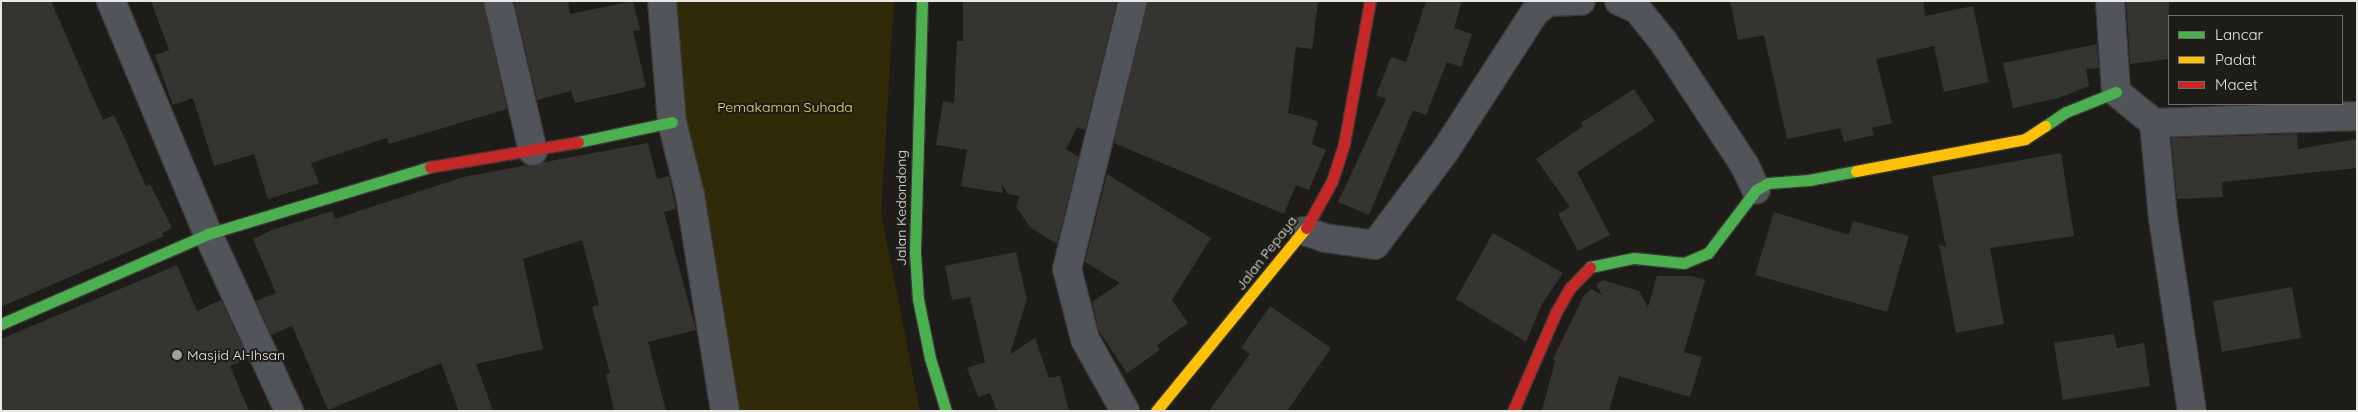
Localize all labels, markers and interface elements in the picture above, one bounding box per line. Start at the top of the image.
legend [2168,15,2343,105]
text: Lancar [2215,25,2263,44]
text: Padat [2215,50,2256,69]
text: Macet [2215,75,2258,94]
park label: Pemakaman Suhada [717,99,853,115]
street label: Jalan Kedondong [893,150,909,266]
street label: Jalan Pepaya [1232,213,1300,293]
place label: Masjid Al-Ihsan [187,347,285,363]
marker: Masjid Al-Ihsan [171,349,183,361]

